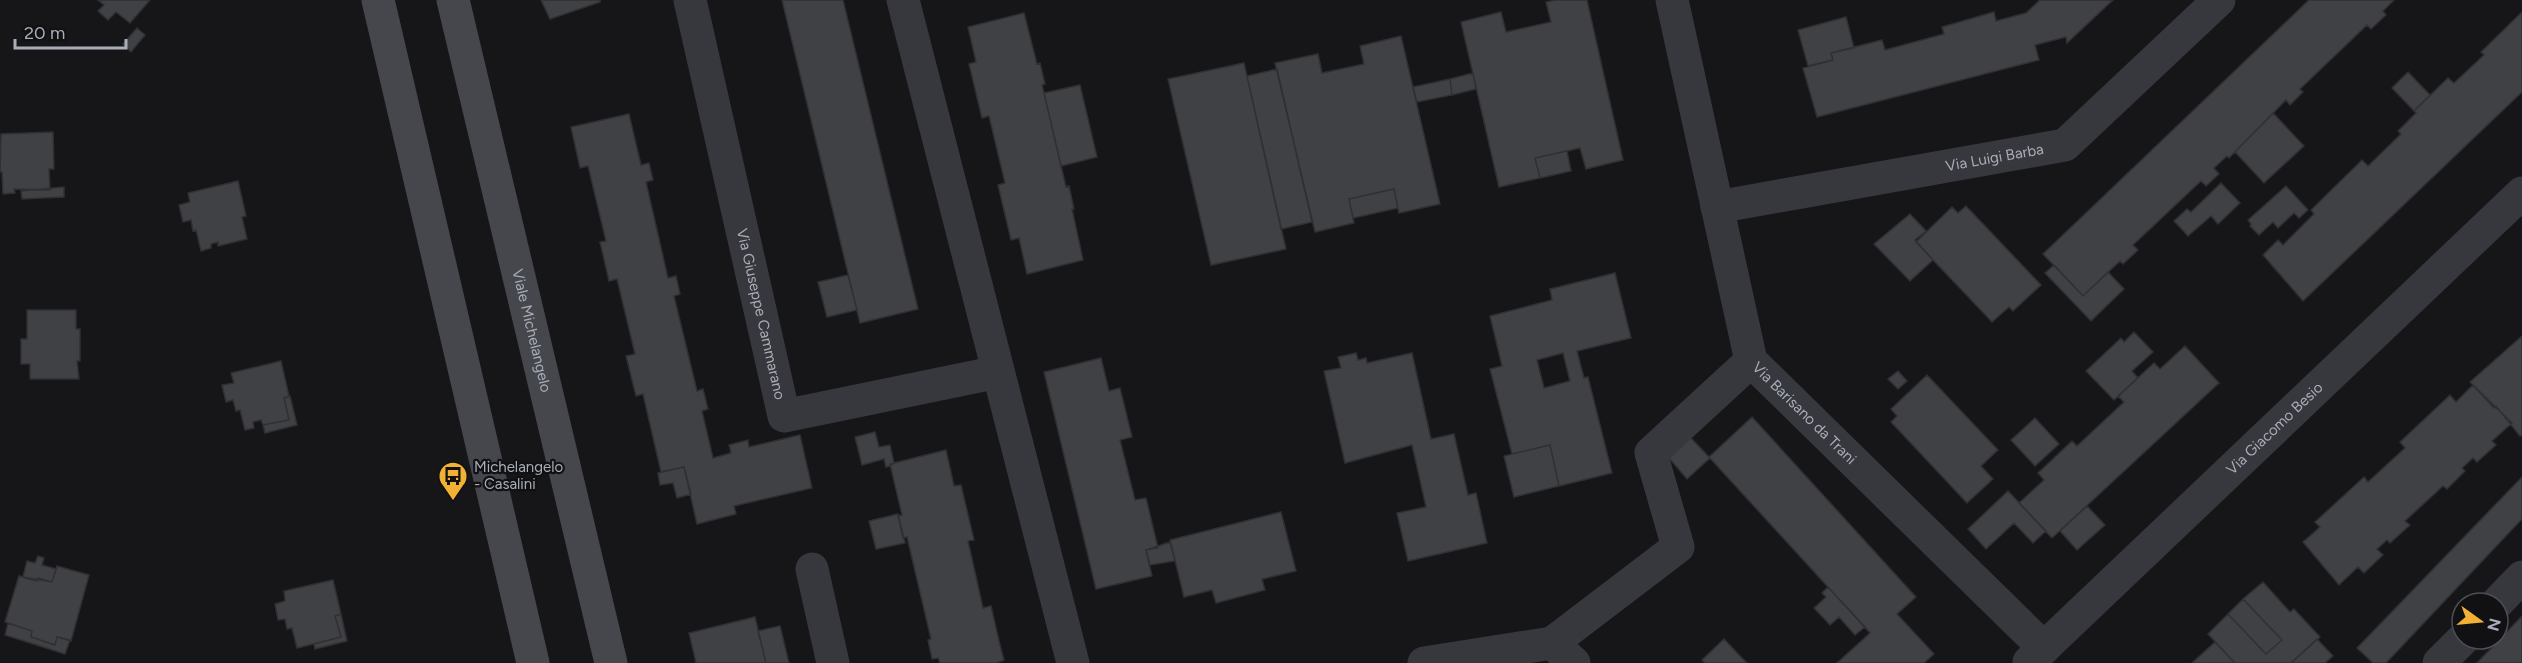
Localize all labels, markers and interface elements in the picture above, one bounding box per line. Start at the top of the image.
scale bar [15,12,126,50]
text: 20 m [24,22,65,44]
street label: Via Luigi Barba [1944,140,2045,175]
street label: Via Giuseppe Cammarano [733,227,789,402]
street label: Viale Michelangelo [508,267,555,394]
street label: Via Barisano da Trani [1748,358,1860,468]
street label: Via Giacomo Besio [2223,378,2327,478]
place label: Michelangelo - Casalini [474,458,563,493]
bus stop icon: Michelangelo - Casalini [437,460,469,502]
north arrow [2450,591,2510,651]
text: N [2483,616,2505,633]

